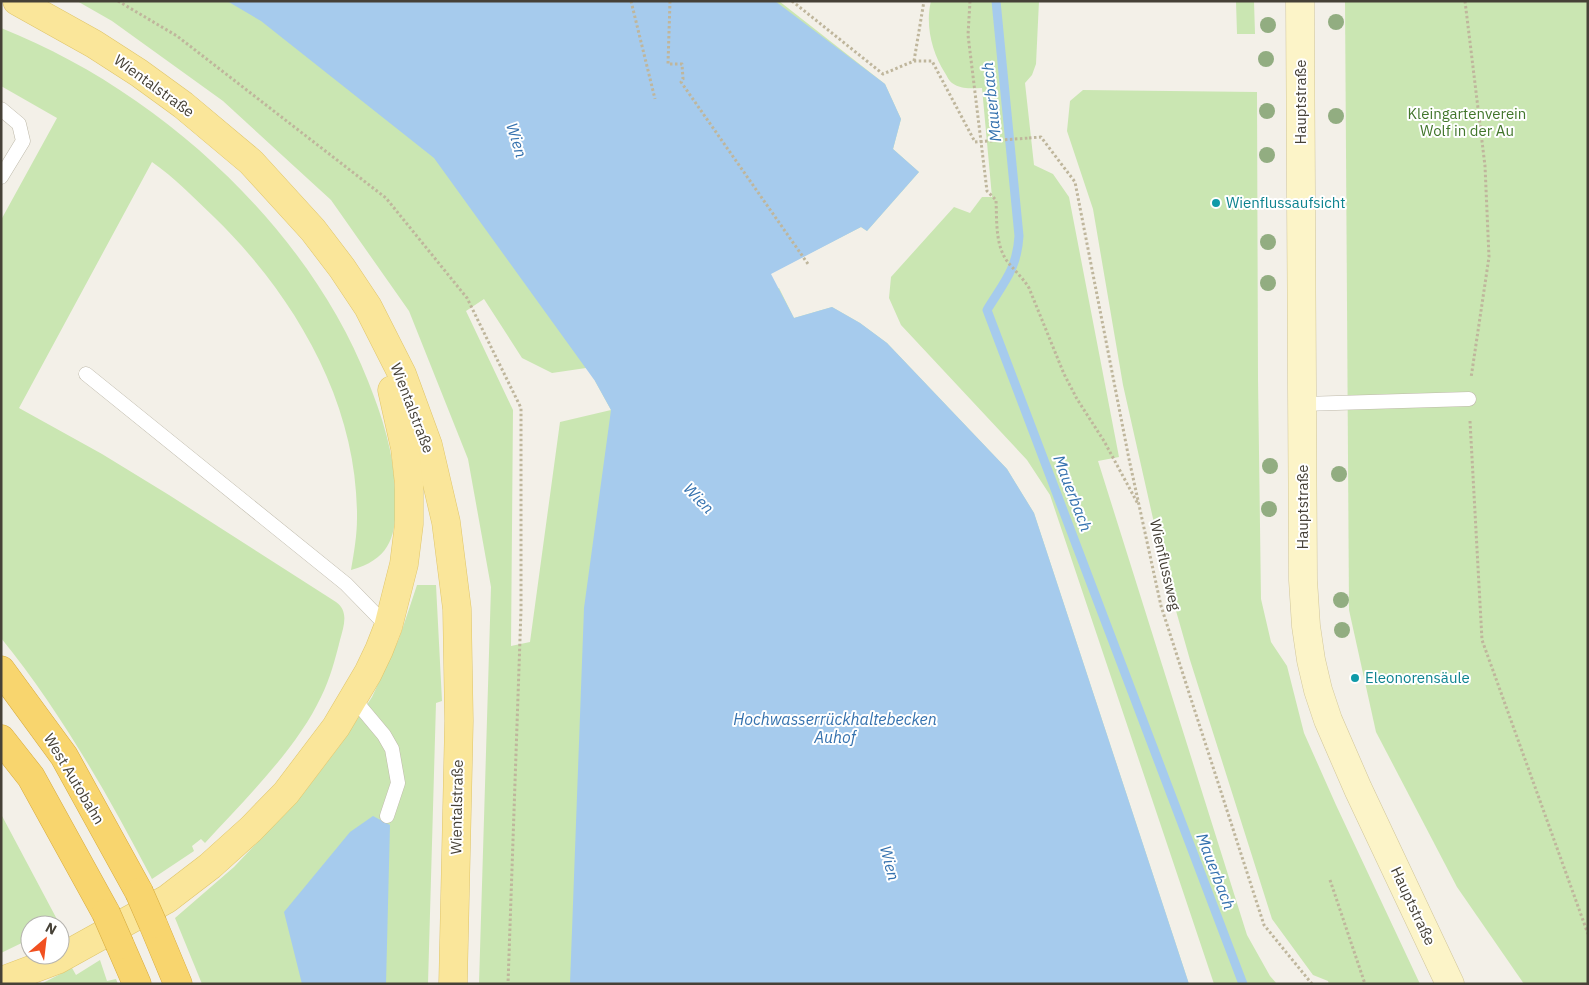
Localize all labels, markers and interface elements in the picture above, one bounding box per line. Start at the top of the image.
street label: Wientalstraße [110,50,198,121]
street label: Hauptstraße [1291,60,1310,144]
water label: Mauerbach [977,61,1005,143]
park label: Kleingartenverein Wolf in der Au [1408,104,1526,140]
water label: Wien [502,120,532,160]
place label: Wienflussaufsicht [1226,193,1346,212]
marker: Wienflussaufsicht [1210,197,1222,209]
street label: Wientalstraße [387,360,438,456]
water label: Mauerbach [1049,452,1097,534]
street label: Hauptstraße [1293,465,1312,549]
water label: Wien [680,478,718,518]
street label: Wienflussweg [1146,517,1185,613]
place label: Eleonorensäule [1365,668,1470,687]
marker: Eleonorensäule [1349,672,1361,684]
water label: Hochwasserrückhaltebecken Auhof [733,709,937,747]
street label: West Autobahn [40,730,109,828]
street label: Wientalstraße [446,759,467,855]
water label: Mauerbach [1192,830,1240,912]
water label: Wien [876,843,904,883]
street label: Hauptstraße [1387,863,1440,948]
north arrow [20,915,70,965]
text: N [42,918,60,939]

